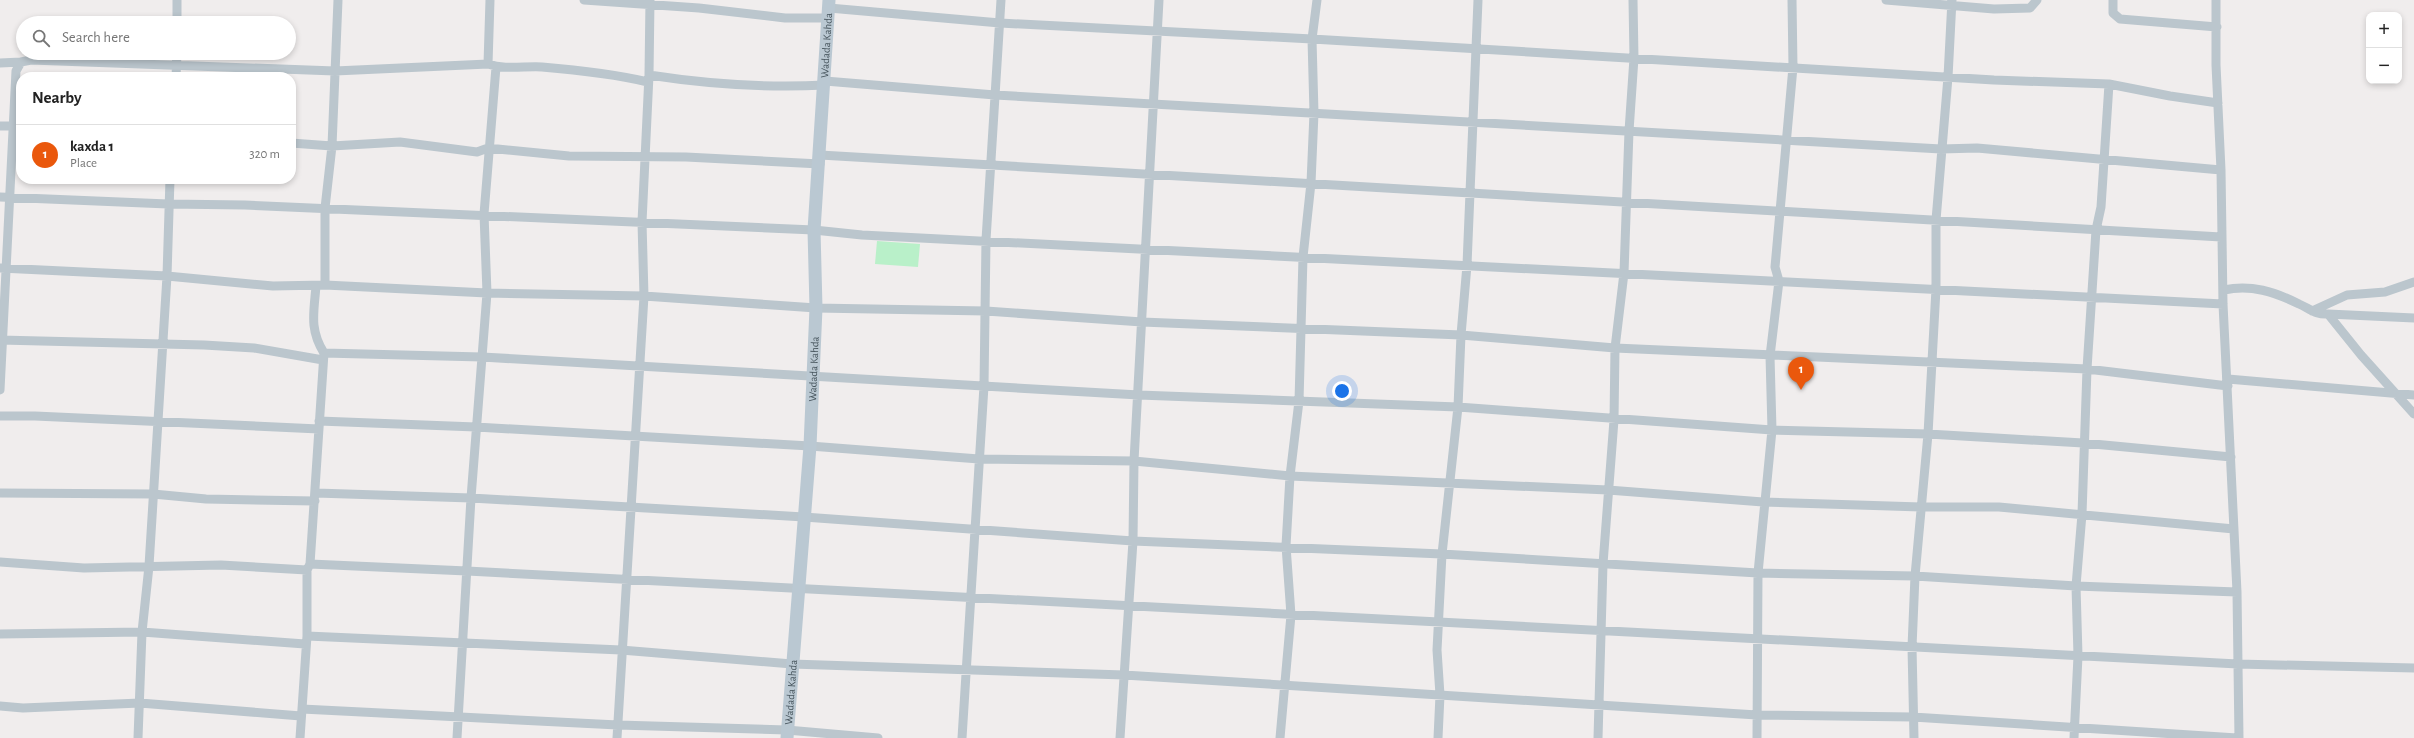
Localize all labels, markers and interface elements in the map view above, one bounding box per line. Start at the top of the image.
map controls [2366,12,2402,84]
button: + [2366,12,2402,48]
street label: Wadada Kahda [819,13,834,78]
search box [16,16,296,60]
icon: search [30,27,52,49]
text: Search here [62,30,130,45]
button: − [2366,48,2402,84]
text: Nearby [32,89,82,106]
text: kaxda 1 [70,139,114,154]
text: 1 [43,148,47,161]
text: 320 m [249,148,280,161]
text: Place [70,157,97,170]
street label: Wadada Kahda [807,336,821,402]
pin: 1 [1788,357,1814,390]
your location [1332,381,1352,401]
street label: Wadada Kahda [783,659,799,725]

